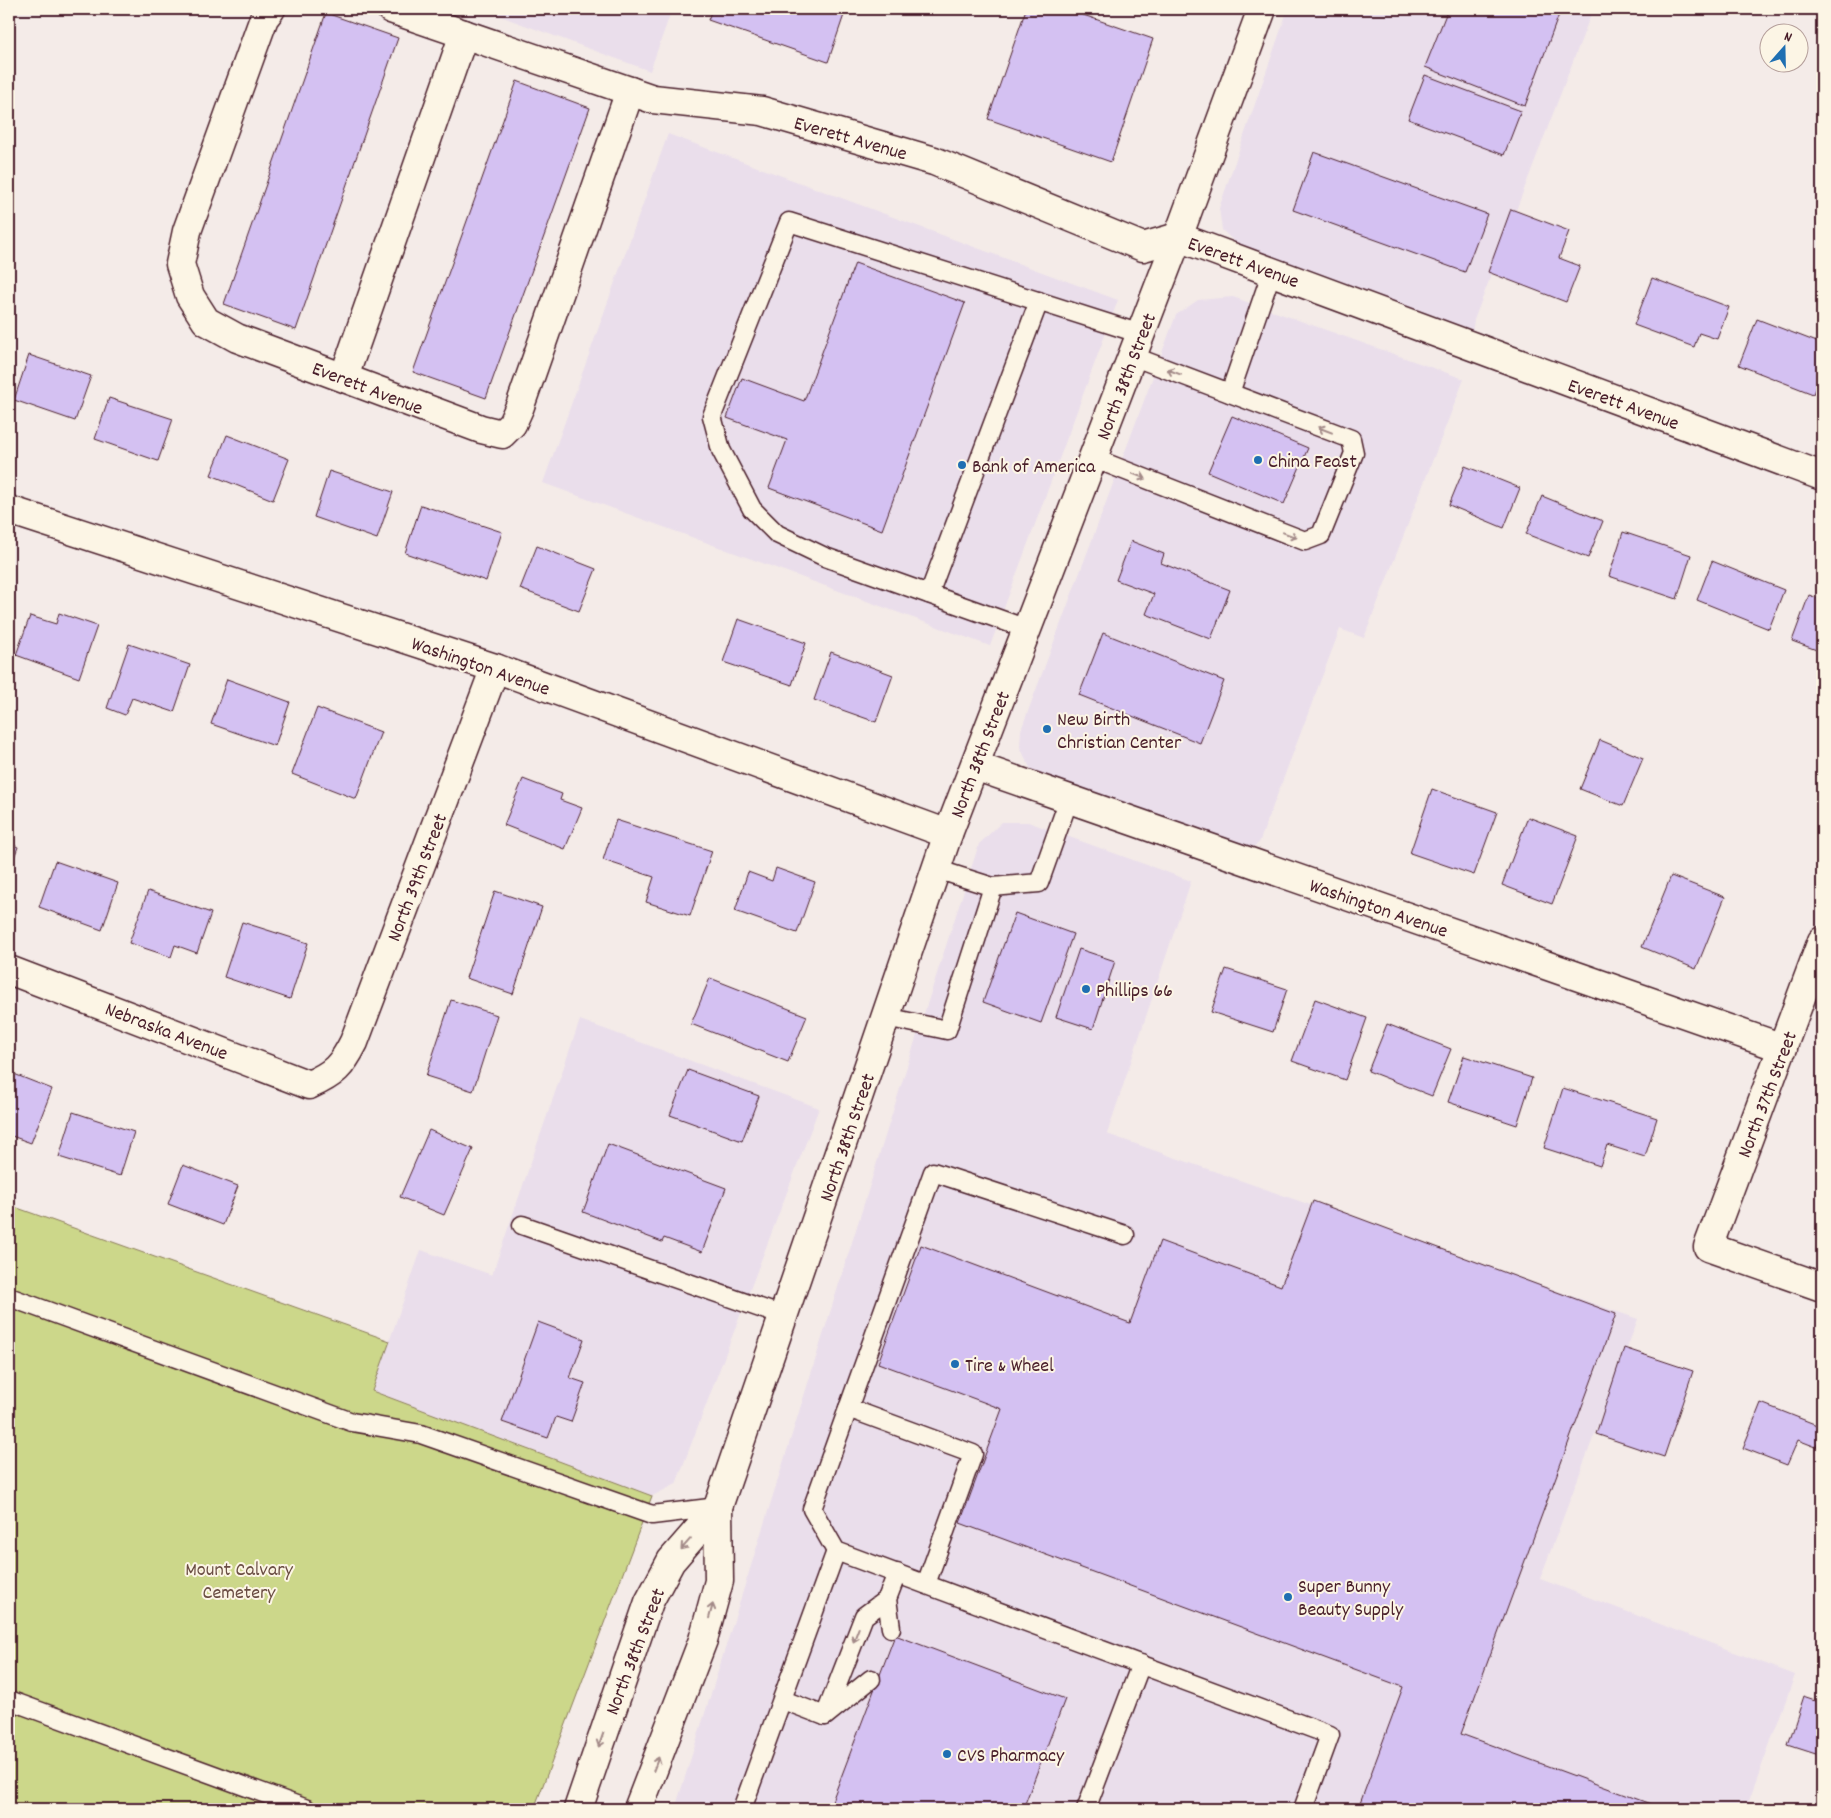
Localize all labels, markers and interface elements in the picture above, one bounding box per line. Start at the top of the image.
north arrow [1758,22,1808,72]
text: N [1781,27,1795,48]
street label: Everett Avenue [790,110,910,169]
street label: Everett Avenue [1183,231,1303,297]
street label: North 38th Street [1091,310,1165,445]
street label: Everett Avenue [308,356,427,424]
one-way arrow [1166,367,1182,376]
street label: Everett Avenue [1563,373,1683,439]
one-way arrow [1318,425,1334,434]
place label: China Feast [1268,449,1357,477]
place label: Bank of America [972,454,1096,482]
marker: China Feast [1252,454,1264,466]
marker: Bank of America [956,459,968,471]
one-way arrow [1130,472,1146,481]
one-way arrow [1282,531,1297,540]
street label: Washington Avenue [407,631,553,705]
street label: North 38th Street [945,688,1019,823]
place label: New Birth Christian Center [1057,707,1182,758]
marker: New Birth Christian Center [1041,723,1053,735]
street label: North 39th Street [382,810,456,946]
street label: Washington Avenue [1305,873,1451,947]
place label: Phillips 66 [1096,978,1173,1006]
marker: Phillips 66 [1080,983,1092,995]
street label: Nebraska Avenue [100,997,232,1069]
street label: North 37th Street [1732,1028,1806,1162]
street label: North 38th Street [814,1070,884,1206]
place label: Tire & Wheel [965,1353,1054,1381]
marker: Tire & Wheel [949,1358,961,1370]
one-way arrow [681,1537,692,1550]
park label: Mount Calvary Cemetery [185,1557,294,1608]
place label: Super Bunny Beauty Supply [1298,1574,1404,1625]
street label: North 38th Street [600,1585,674,1720]
marker: Super Bunny Beauty Supply [1282,1591,1294,1603]
one-way arrow [707,1604,717,1620]
one-way arrow [851,1627,861,1642]
one-way arrow [596,1732,606,1748]
place label: CVS Pharmacy [957,1743,1065,1771]
marker: CVS Pharmacy [941,1748,953,1760]
one-way arrow [652,1757,661,1772]

